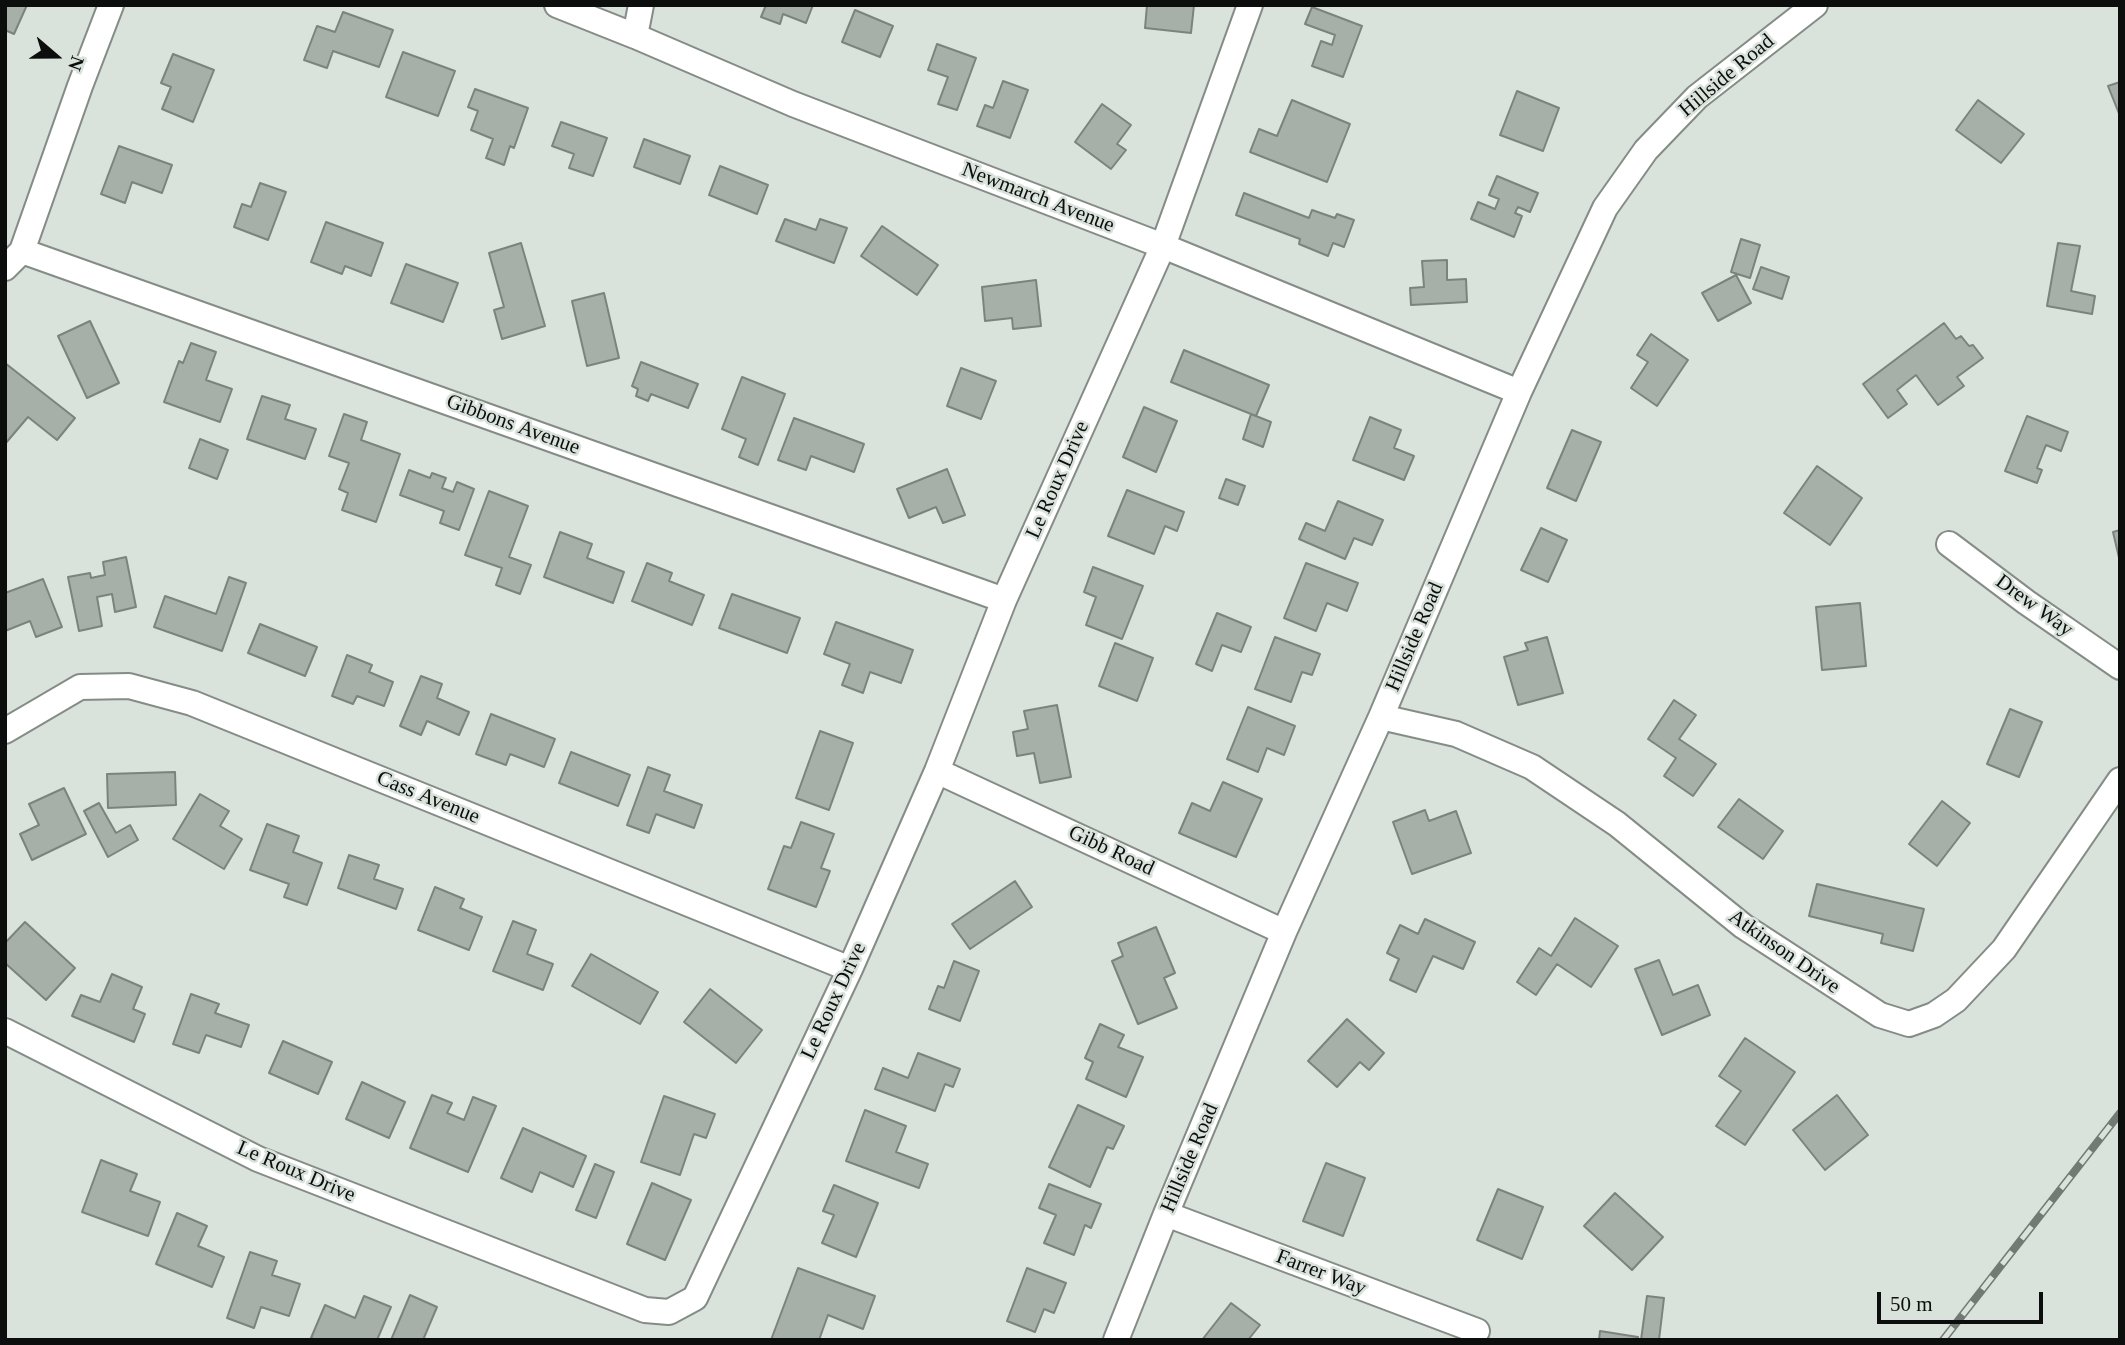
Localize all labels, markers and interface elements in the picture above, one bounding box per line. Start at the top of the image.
north arrow [21,21,91,91]
street label: Hillside Road [1674,29,1780,123]
text: N [64,53,88,73]
street label: Newmarch Avenue [958,157,1118,239]
street label: Gibbons Avenue [443,389,583,461]
street label: Le Roux Drive [1021,417,1095,543]
street label: Drew Way [1990,569,2078,643]
street label: Hillside Road [1381,579,1449,695]
street label: Cass Avenue [373,766,483,830]
street label: Gibb Road [1064,820,1158,882]
street label: Atkinson Drive [1723,904,1845,1000]
street label: Le Roux Drive [796,939,872,1063]
street label: Hillside Road [1156,1100,1224,1216]
street label: Le Roux Drive [233,1136,359,1208]
street label: Farrer Way [1272,1244,1370,1302]
scale bar [1880,1278,2046,1322]
text: 50 m [1890,1292,1933,1316]

